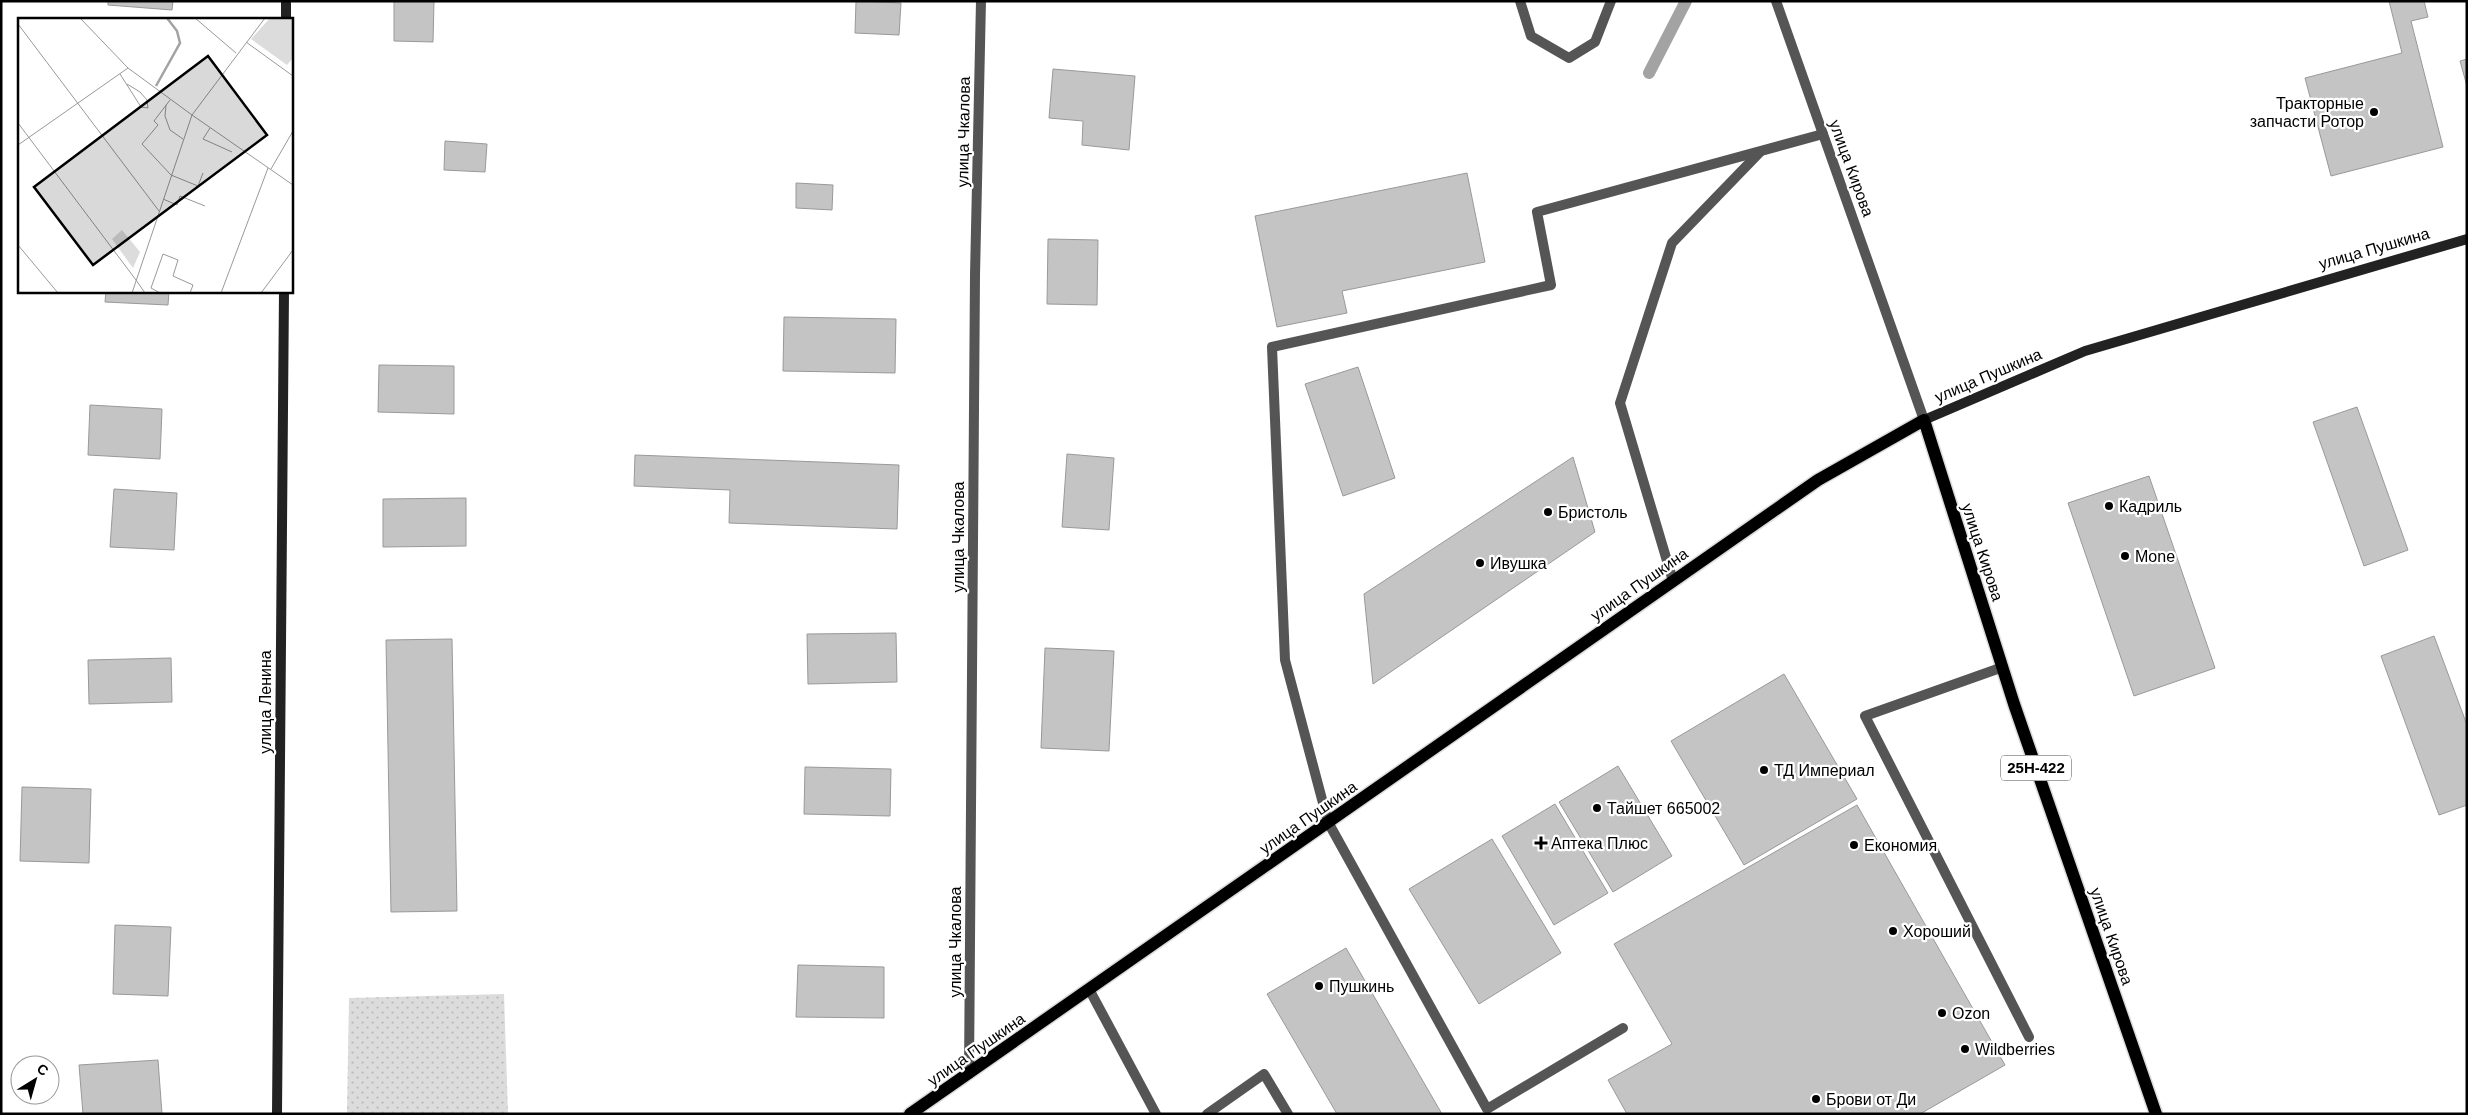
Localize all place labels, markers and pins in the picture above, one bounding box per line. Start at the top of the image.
place label: Тракторные запчасти Ротор [2250,95,2364,130]
marker: Тракторные запчасти Ротор [2368,106,2380,118]
place label: Кадриль [2119,498,2182,515]
marker: Кадриль [2103,500,2115,512]
place label: Бристоль [1558,504,1628,521]
marker: Бристоль [1542,506,1554,518]
place label: Mone [2135,548,2175,565]
marker: Mone [2119,550,2131,562]
place label: Ивушка [1490,555,1547,572]
marker: Ивушка [1474,557,1486,569]
place label: ТД Империал [1774,762,1875,779]
marker: ТД Империал [1758,764,1770,776]
place label: Тайшет 665002 [1607,800,1720,817]
marker: Тайшет 665002 [1591,802,1603,814]
place label: Аптека Плюс [1551,835,1648,852]
marker: Аптека Плюс [1535,837,1547,849]
place label: Економия [1864,837,1937,854]
marker: Економия [1848,839,1860,851]
place label: Хороший [1903,923,1971,940]
marker: Хороший [1887,925,1899,937]
place label: Пушкинь [1329,978,1394,995]
marker: Пушкинь [1313,980,1325,992]
place label: Ozon [1952,1005,1990,1022]
marker: Ozon [1936,1007,1948,1019]
place label: Wildberries [1975,1041,2055,1058]
marker: Wildberries [1959,1043,1971,1055]
place label: Брови от Ди [1826,1091,1916,1108]
marker: Брови от Ди [1810,1093,1822,1105]

